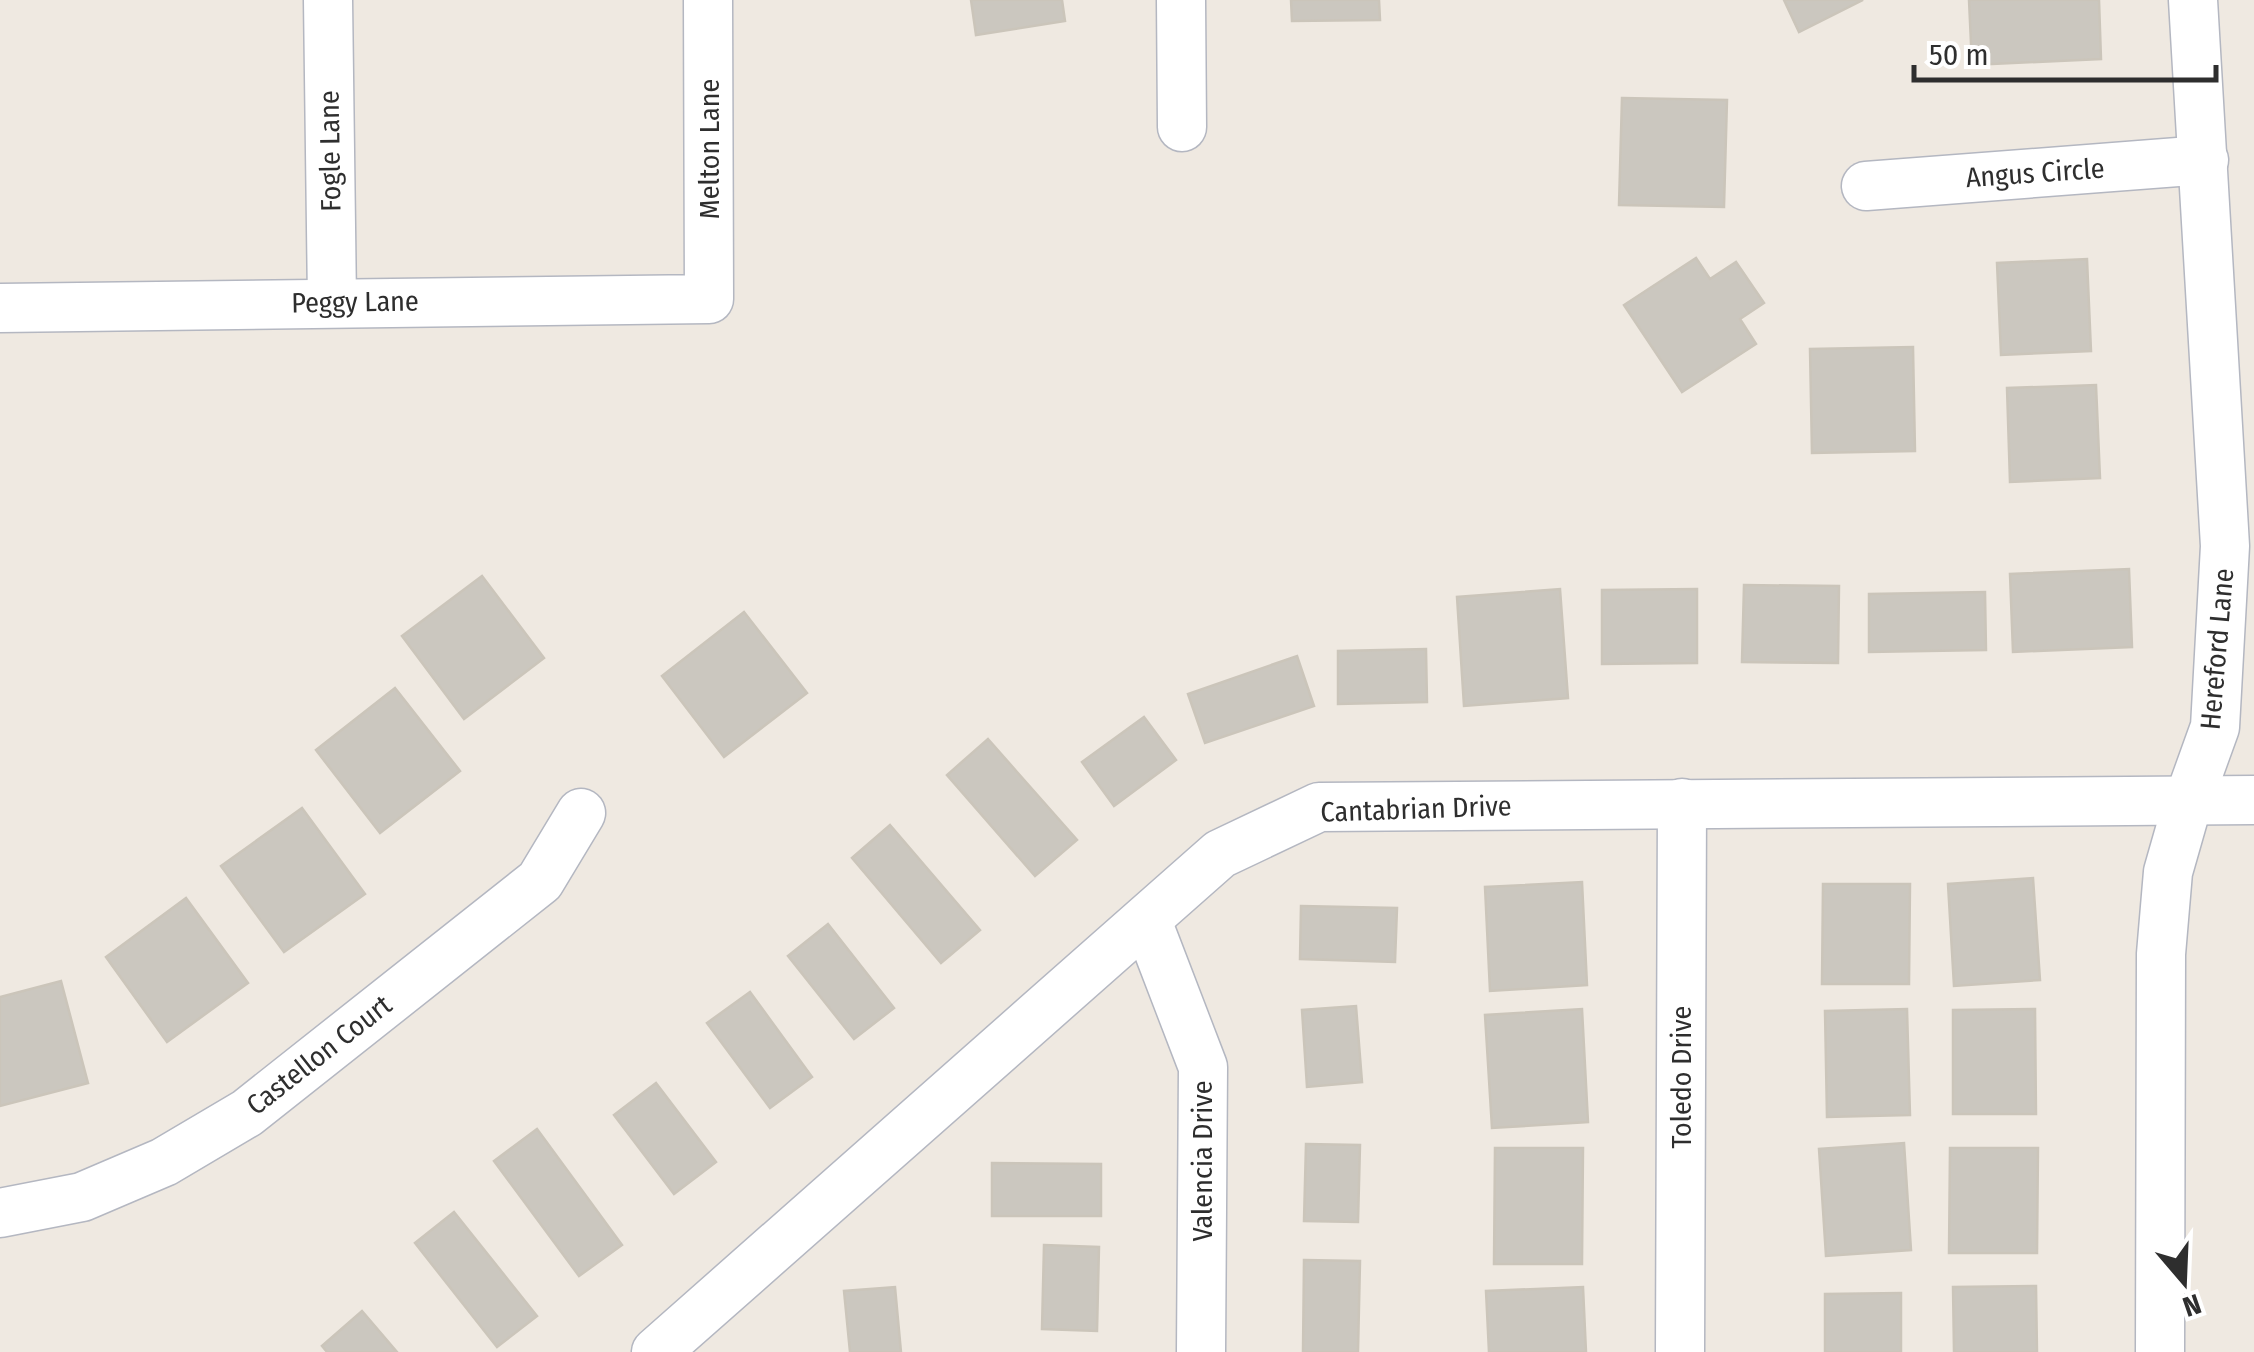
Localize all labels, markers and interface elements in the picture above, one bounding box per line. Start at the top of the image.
scale bar [1914,20,2216,82]
text: 50 m [1929,37,1989,73]
street label: Melton Lane [693,79,726,219]
street label: Fogle Lane [312,90,348,212]
street label: Angus Circle [1965,152,2105,194]
street label: Peggy Lane [291,284,419,320]
street label: Hereford Lane [2194,567,2240,731]
street label: Cantabrian Drive [1320,789,1512,829]
street label: Castellon Court [240,988,399,1122]
street label: Toledo Drive [1665,1006,1698,1148]
street label: Valencia Drive [1186,1080,1219,1242]
north arrow [2134,1232,2234,1332]
text: N [2179,1287,2205,1323]

